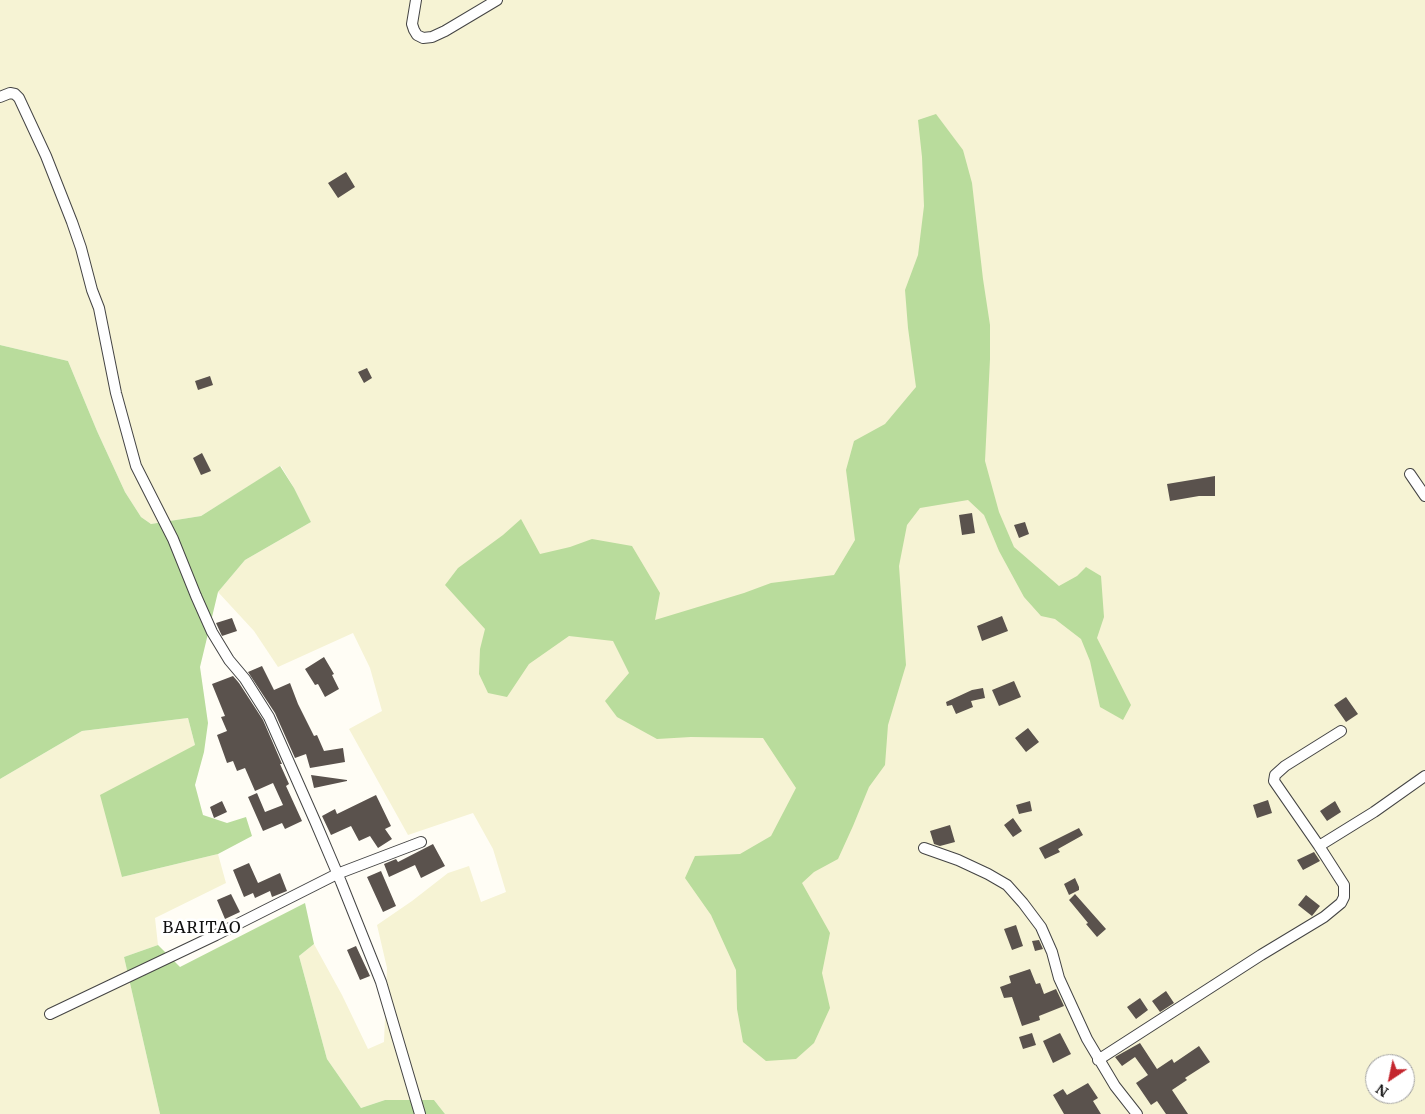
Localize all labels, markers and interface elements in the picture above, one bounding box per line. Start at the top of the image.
district label: BARITAO [162,918,242,938]
north arrow [1365,1054,1415,1104]
text: N [1373,1080,1392,1101]

